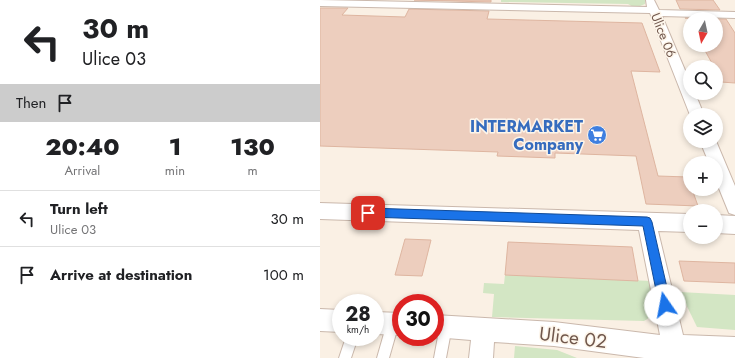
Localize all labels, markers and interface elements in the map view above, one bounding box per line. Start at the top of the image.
text: 30 m [82,8,149,49]
street label: Ulice 06 [646,10,681,60]
north arrow [683,12,723,52]
map controls [683,12,723,244]
icon: left [16,16,68,68]
text: Ulice 03 [82,46,146,72]
button: search [683,60,723,100]
text: Then [16,92,46,114]
icon: arrive [54,92,76,114]
button: layers [683,108,723,148]
place label: INTERMARKET Company [470,115,584,156]
supermarket icon: INTERMARKET Company [586,124,608,146]
text: 20:40 [45,129,120,164]
text: 1 [169,129,181,164]
text: 130 [230,129,275,164]
button: + [683,156,723,196]
text: Arrival [65,161,100,180]
text: min [165,161,185,180]
text: m [248,161,258,180]
pin [351,196,385,230]
text: Turn left [50,198,108,220]
icon: arrive [357,202,379,224]
button: − [683,204,723,244]
icon: left [16,208,38,230]
text: 30 m [271,208,304,230]
text: Ulice 03 [50,220,96,239]
icon: arrive [16,264,38,286]
text: Arrive at destination [50,264,192,286]
text: 100 m [263,264,304,286]
position arrow [644,284,686,326]
speed limit sign: 30 [392,294,444,346]
text: 28 [345,300,371,329]
street label: Ulice 02 [538,320,608,355]
text: km/h [347,322,369,337]

